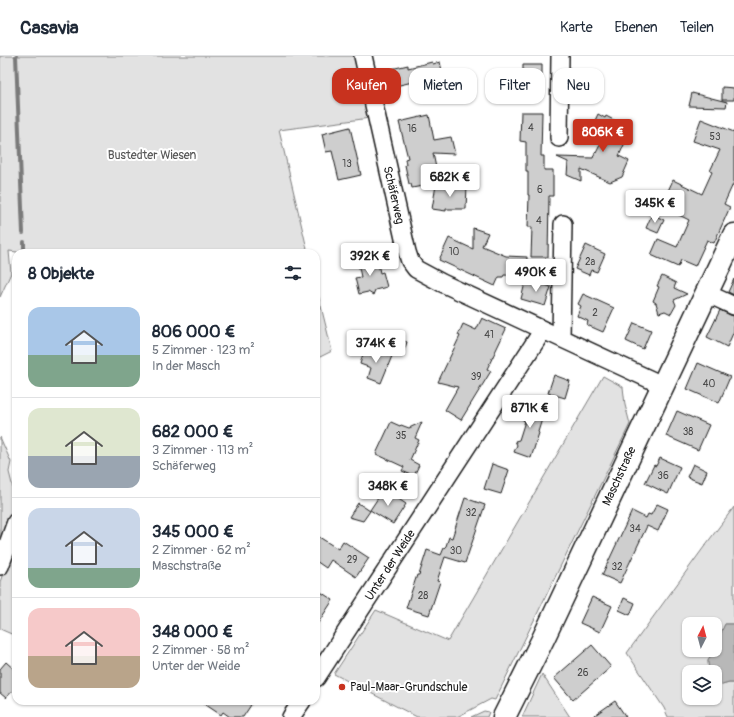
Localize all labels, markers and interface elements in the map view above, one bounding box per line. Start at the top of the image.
text: Casavia [20,16,79,40]
text: Karte [560,19,593,36]
text: Ebenen [615,19,658,36]
text: Teilen [680,19,714,36]
chip: Kaufen [332,68,401,104]
chip: Mieten [409,68,477,104]
chip: Filter [485,68,545,104]
chip: Neu [553,68,604,104]
pin: 806K € [570,119,636,153]
house number: 4 [528,122,534,134]
house number: 16 [407,123,417,135]
text: 806K € [582,124,624,140]
house number: 53 [710,131,721,143]
park label: Bustedter Wiesen [108,148,196,163]
house number: 13 [342,158,352,170]
pin: 682K € [417,164,483,198]
street label: Schäferweg [380,165,407,225]
text: 682K € [430,169,470,185]
house number: 6 [537,184,543,196]
pin: 345K € [622,190,688,224]
text: 345K € [634,195,676,211]
house number: 4 [536,215,542,227]
pin: 392K € [337,243,403,277]
house number: 10 [449,246,460,258]
text: 392K € [350,248,390,264]
house number: 2a [585,256,595,268]
pin: 490K € [503,259,569,293]
icon: filters [282,262,304,284]
text: 8 Objekte [28,263,94,284]
text: 490K € [515,264,557,280]
house number: 2 [592,307,598,319]
text: 806 000 € [152,321,236,342]
icon: home [60,323,108,371]
house number: 41 [484,329,494,341]
pin: 374K € [343,330,409,364]
text: 374K € [356,335,396,351]
text: 5 Zimmer · 123 m² [152,342,255,358]
text: In der Masch [152,358,220,374]
house number: 39 [471,371,481,383]
house number: 40 [703,378,715,390]
pin: 871K € [497,395,563,429]
text: 871K € [511,400,549,416]
text: 682 000 € [152,421,233,442]
icon: home [60,424,108,472]
house number: 38 [683,426,693,438]
house number: 35 [396,430,407,442]
text: 3 Zimmer · 113 m² [152,442,253,458]
street label: Maschstraße [599,444,640,508]
text: Schäferweg [152,458,216,474]
house number: 36 [657,470,669,482]
pin: 348K € [355,473,421,507]
text: 348K € [368,478,408,494]
house number: 32 [465,507,477,519]
text: 345 000 € [152,521,234,542]
house number: 34 [629,523,641,535]
icon: home [60,524,108,572]
street label: Unter der Weide [362,527,419,603]
text: 2 Zimmer · 62 m² [152,542,251,558]
house number: 30 [450,545,462,557]
house number: 29 [347,554,357,566]
text: Maschstraße [152,558,221,574]
house number: 32 [611,561,623,573]
house number: 28 [418,590,428,602]
north arrow [682,617,722,657]
map controls [682,617,722,705]
text: 348 000 € [152,621,233,642]
icon: home [60,624,108,672]
text: 2 Zimmer · 58 m² [152,642,249,658]
text: Unter der Weide [152,658,240,674]
button: layers [682,665,722,705]
house number: 26 [577,667,589,679]
place label: Paul-Maar-Grundschule [350,680,468,695]
marker: Paul-Maar-Grundschule [337,682,347,692]

